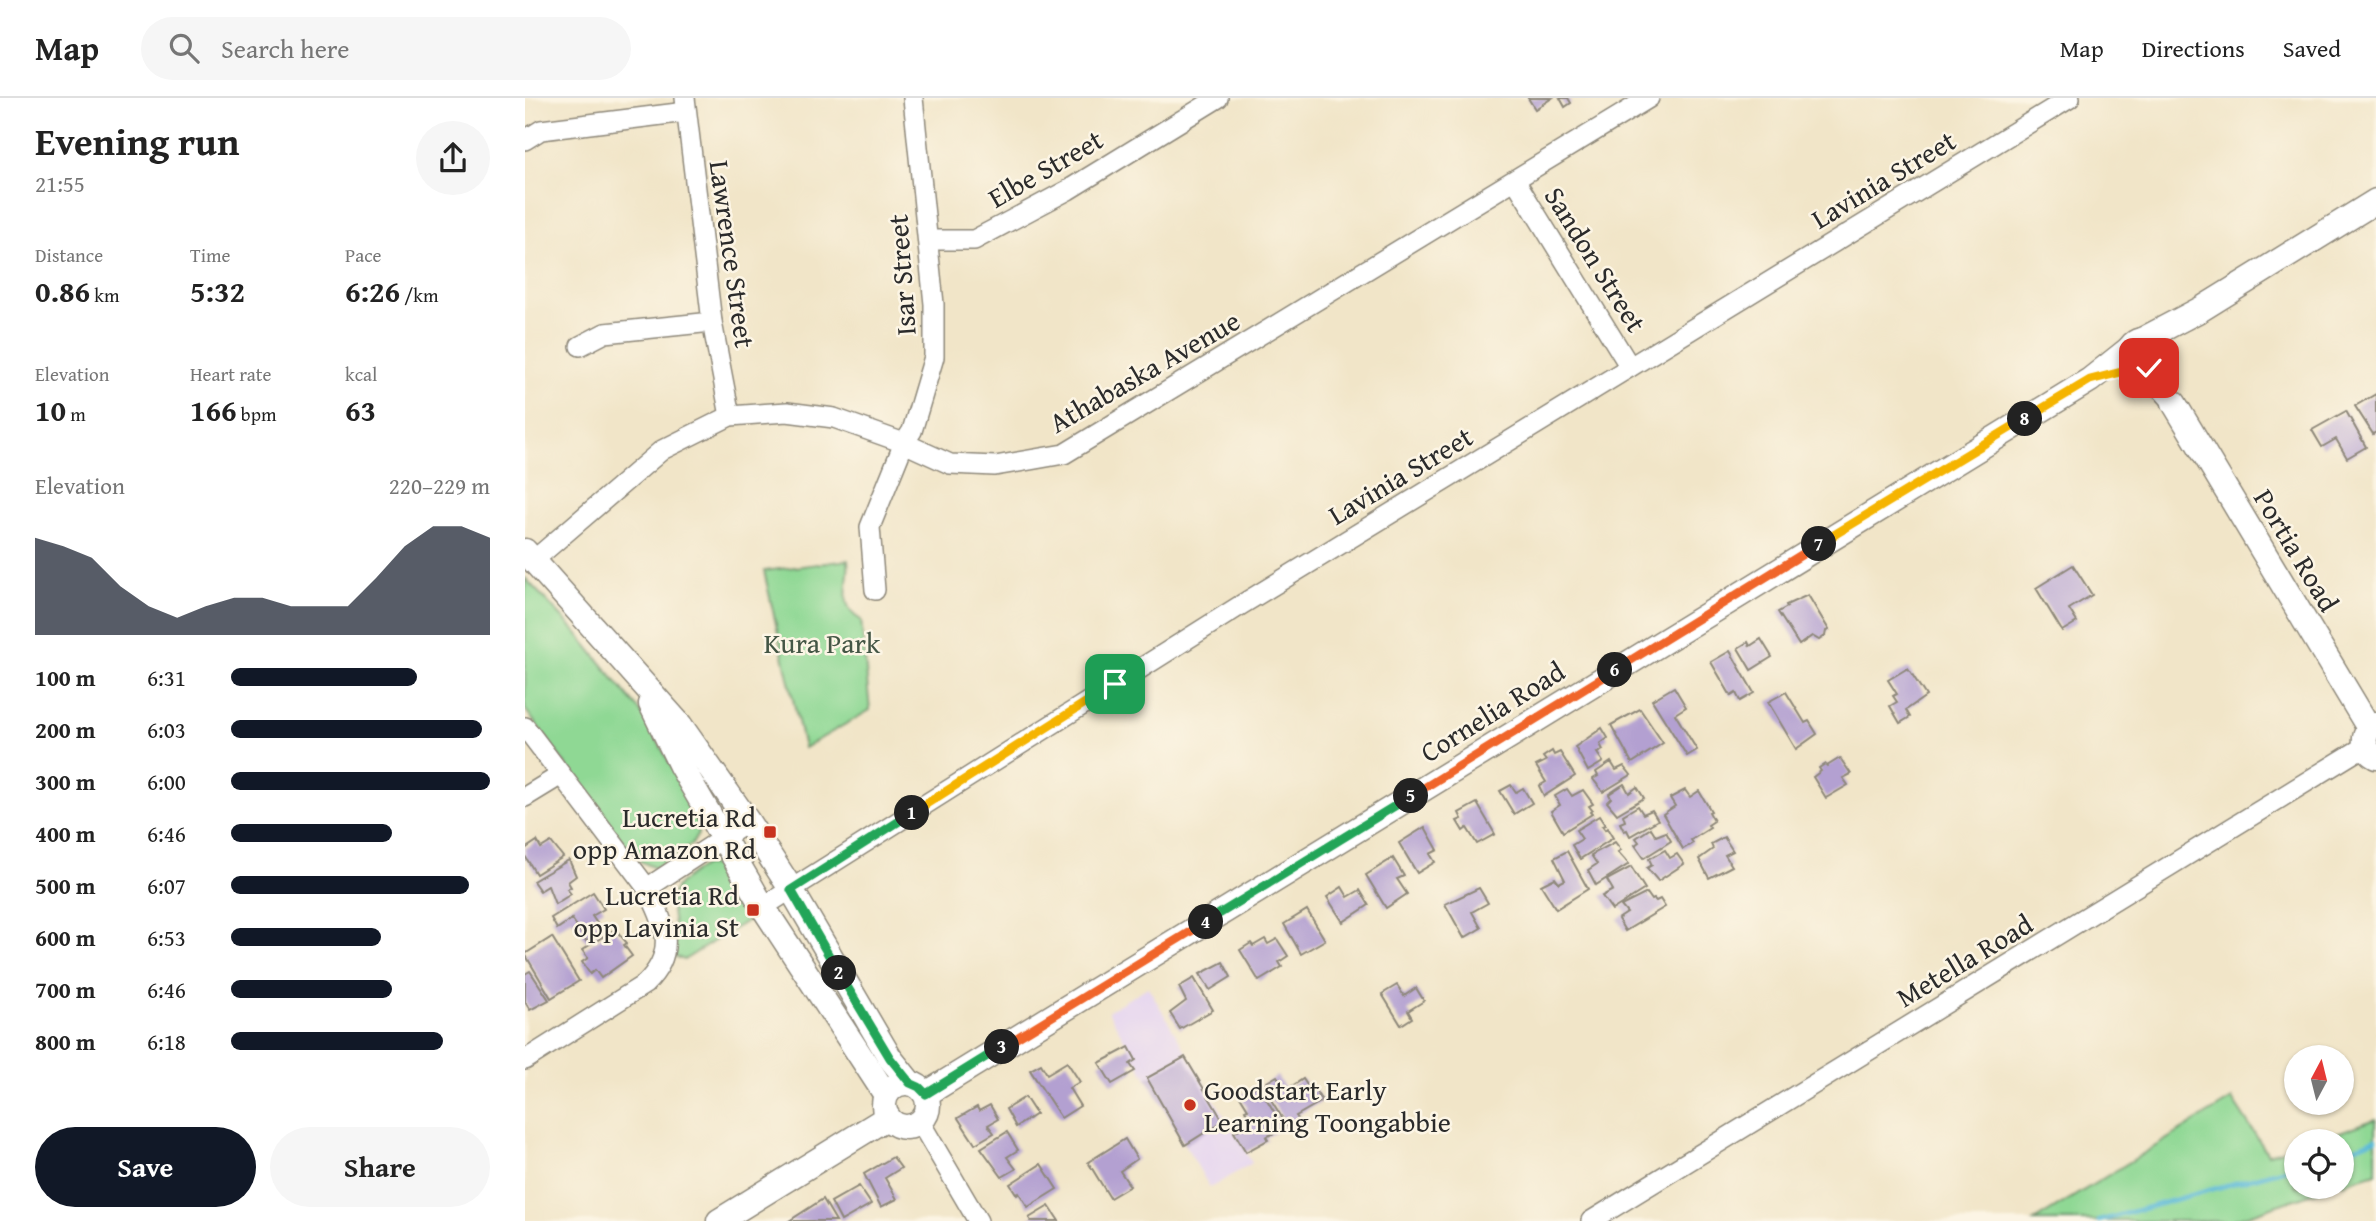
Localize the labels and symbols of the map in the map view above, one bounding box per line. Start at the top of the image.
street label: Elbe Street [980,119,1110,217]
street label: Lavinia Street [1803,120,1963,238]
street label: Lawrence Street [700,158,766,350]
street label: Sandon Street [1535,178,1657,340]
street label: Isar Street [876,213,926,337]
street label: Athabaska Avenue [1041,300,1247,442]
pin [2119,338,2179,398]
pin: 8 [2007,402,2043,436]
street label: Lavinia Street [1320,416,1480,534]
street label: Portia Road [2244,481,2350,619]
pin: 7 [1801,526,1837,562]
park label: Kura Park [764,622,881,663]
street label: Cornelia Road [1412,650,1572,772]
pin: 6 [1597,652,1633,688]
pin [1085,654,1145,714]
pin: 5 [1393,778,1428,814]
place label: Lucretia Rd opp Amazon Rd [573,796,756,869]
pin: 1 [895,796,929,830]
marker: Lucretia Rd opp Amazon Rd [762,824,778,840]
place label: Lucretia Rd opp Lavinia St [574,874,739,947]
marker: Lucretia Rd opp Lavinia St [745,902,761,918]
street label: Metella Road [1888,903,2040,1017]
pin: 4 [1189,904,1223,940]
pin: 2 [821,956,857,990]
pin: 3 [985,1030,1019,1065]
north arrow [2284,1045,2354,1115]
place label: Goodstart Early Learning Toongabbie [1204,1069,1451,1142]
marker: Goodstart Early Learning Toongabbie [1182,1097,1198,1113]

